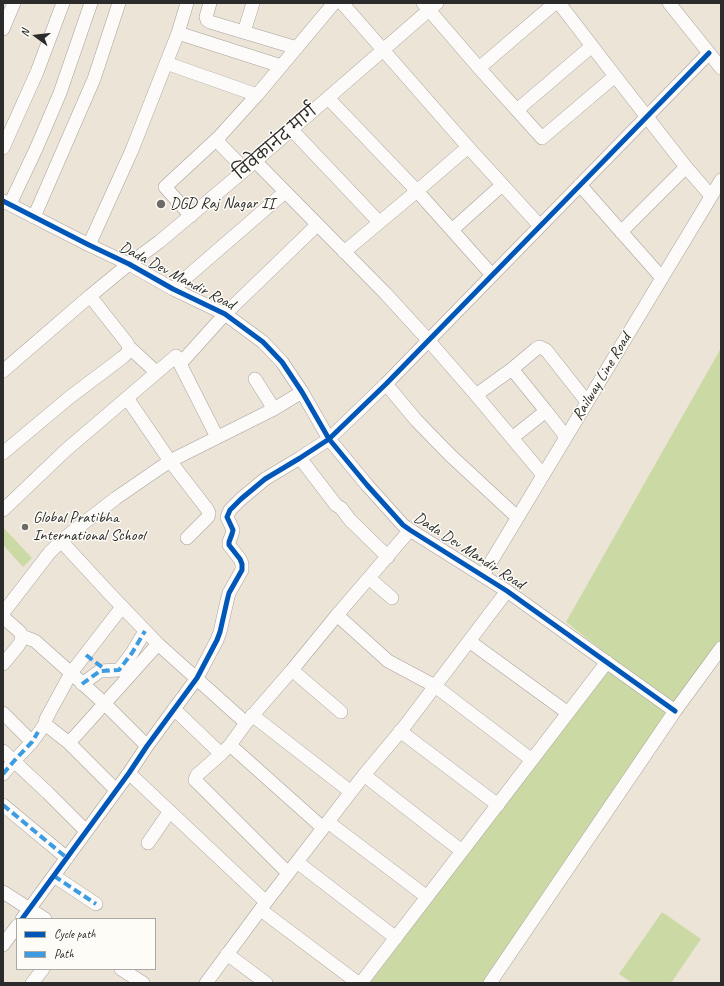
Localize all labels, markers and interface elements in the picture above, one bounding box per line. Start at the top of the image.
north arrow [16,16,56,56]
text: N [17,28,32,38]
street label: विवेकानंद मार्ग [231,102,321,184]
place label: DGD Raj Nagar II [170,194,274,214]
marker: DGD Raj Nagar II [155,198,167,210]
street label: Dada Dev Mandir Road [116,237,238,315]
street label: Railway Line Road [568,330,636,424]
place label: Global Pratibha International School [33,508,145,546]
street label: Dada Dev Mandir Road [410,508,528,594]
marker: Global Pratibha International School [20,522,30,532]
legend [16,918,156,970]
text: Cycle path [54,926,96,942]
text: Path [54,946,74,962]

